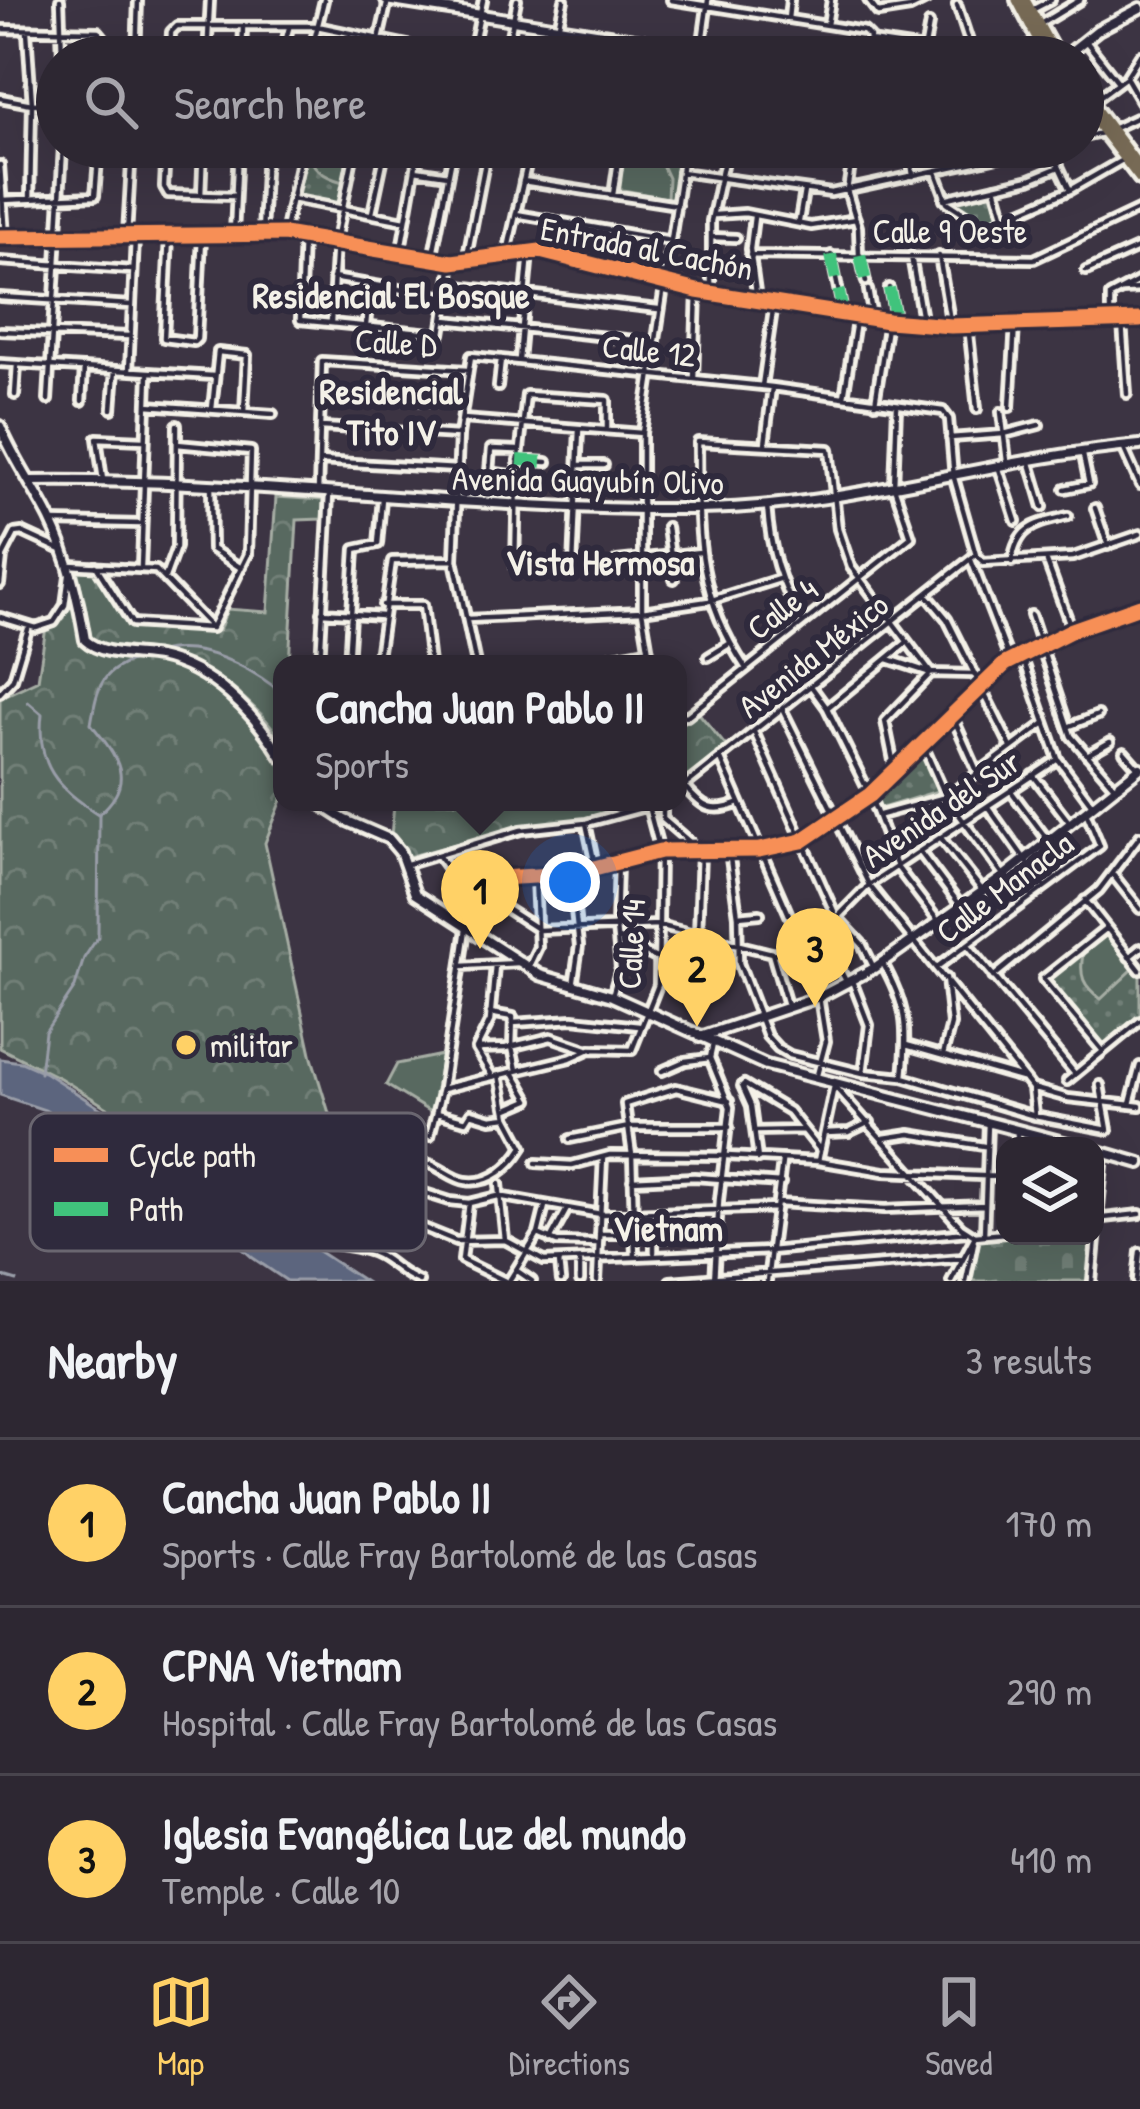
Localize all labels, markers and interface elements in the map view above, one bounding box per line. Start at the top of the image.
search box [36,36,1104,168]
icon: search [78,69,144,135]
text: Search here [174,72,366,133]
street label: Entrada al Cachón [537,206,757,290]
street label: Calle 9 Oeste [873,209,1027,253]
district label: Residencial El Bosque [252,270,530,320]
street label: Calle D [354,317,439,367]
street label: Calle 12 [600,323,698,377]
district label: Residencial Tito IV [320,366,464,456]
street label: Avenida Guayubín Olivo [452,456,724,505]
district label: Vista Hermosa [506,537,694,586]
street label: Calle 4 [737,567,827,649]
street label: Avenida México [729,582,897,728]
popup [273,655,687,811]
text: Cancha Juan Pablo II [315,676,645,737]
text: Sports [315,737,409,790]
street label: Avenida del Sur [853,739,1029,877]
street label: Calle Manacla [927,821,1082,953]
pin: 1 [441,850,519,949]
your location [540,852,600,912]
street label: Calle 14 [607,898,655,990]
pin: 3 [776,908,854,1007]
pin: 2 [658,928,736,1027]
place label: militar [210,1023,293,1067]
marker: militar [173,1032,199,1058]
legend [30,1113,426,1251]
text: Cycle path [129,1133,256,1178]
map controls [996,1137,1104,1245]
button: layers [996,1137,1104,1245]
text: Path [129,1187,183,1231]
district label: Vietnam [613,1203,723,1252]
text: Nearby [48,1325,178,1394]
text: 3 results [966,1333,1092,1386]
text: Cancha Juan Pablo II [162,1466,491,1527]
text: 1 [80,1496,94,1549]
text: 170 m [1006,1496,1092,1549]
text: Sports · Calle Fray Bartolomé de las Casas [162,1527,758,1580]
text: CPNA Vietnam [162,1634,402,1695]
text: 2 [78,1664,96,1717]
text: 290 m [1006,1664,1092,1717]
text: Hospital · Calle Fray Bartolomé de las Casas [162,1695,777,1748]
text: Iglesia Evangélica Luz del mundo [162,1802,686,1863]
text: 3 [78,1832,96,1885]
text: 410 m [1010,1832,1092,1885]
text: Temple · Calle 10 [162,1863,400,1916]
tab: Map [148,1969,214,2085]
tab: Directions [509,1969,630,2085]
tab: Saved [925,1969,992,2085]

